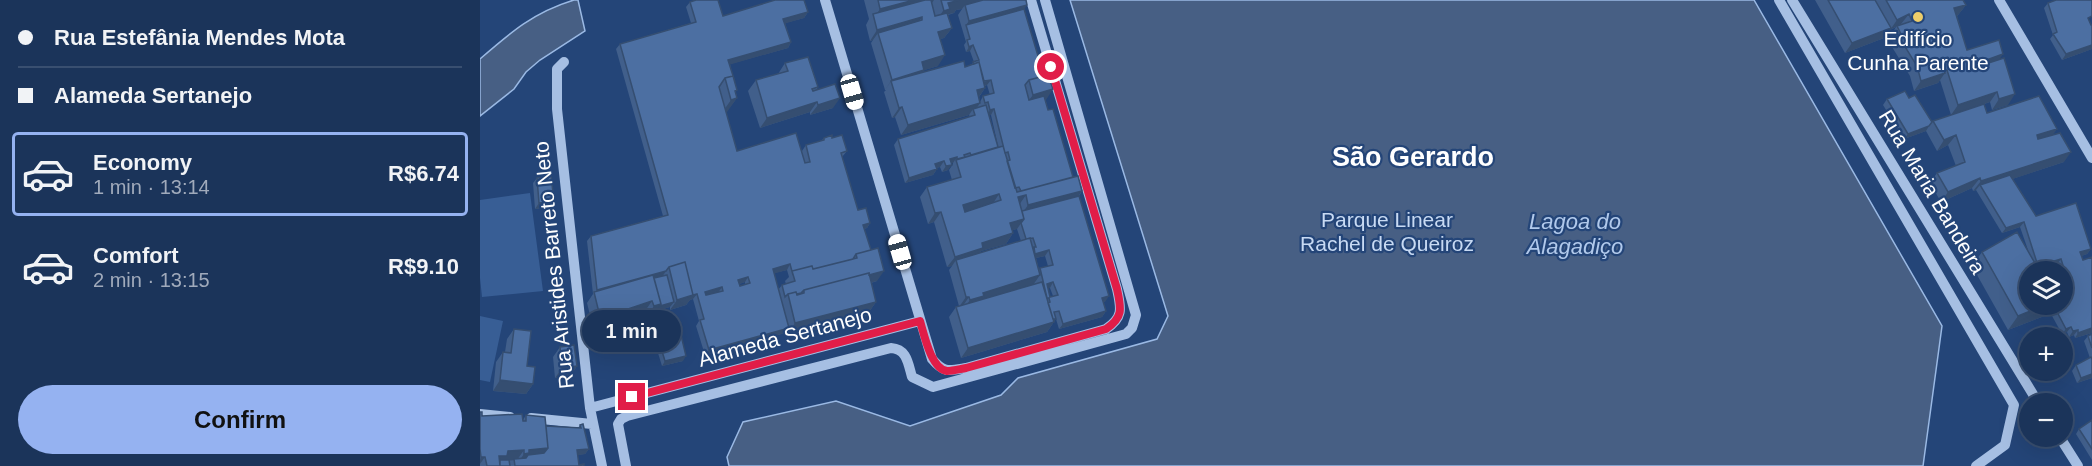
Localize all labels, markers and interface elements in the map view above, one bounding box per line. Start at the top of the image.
marker: Edifício Cunha Parente [1911,10,1925,24]
text: Rua Estefânia Mendes Mota [54,25,345,50]
place label: Edifício Cunha Parente [1847,27,1989,74]
route start [1037,53,1064,80]
car [838,72,866,112]
text: Alameda Sertanejo [54,83,252,108]
street label: Rua Maria Bandeira [1874,106,1991,278]
street label: Rua Aristides Barreto Neto [529,140,578,390]
district label: São Gerardo [1332,142,1494,172]
icon: car [21,147,75,201]
text: Economy [93,150,192,175]
text: R$6.74 [388,161,459,186]
text: 1 min · 13:14 [93,176,210,198]
park label: Parque Linear Rachel de Queiroz [1300,208,1474,255]
water label: Lagoa do Alagadiço [1525,209,1623,259]
car [886,232,914,272]
icon: car [21,240,75,294]
text: Comfort [93,243,179,268]
text: R$9.10 [388,254,459,279]
map controls [2019,261,2073,447]
button: layers [2019,261,2073,315]
text: 2 min · 13:15 [93,269,210,291]
street label: Alameda Sertanejo [696,302,874,371]
callout: 1 min [582,310,681,352]
text: 1 min [605,320,658,342]
button: + [2019,327,2073,381]
route end [618,383,645,410]
button: Confirm [18,385,462,454]
button: − [2019,393,2073,447]

